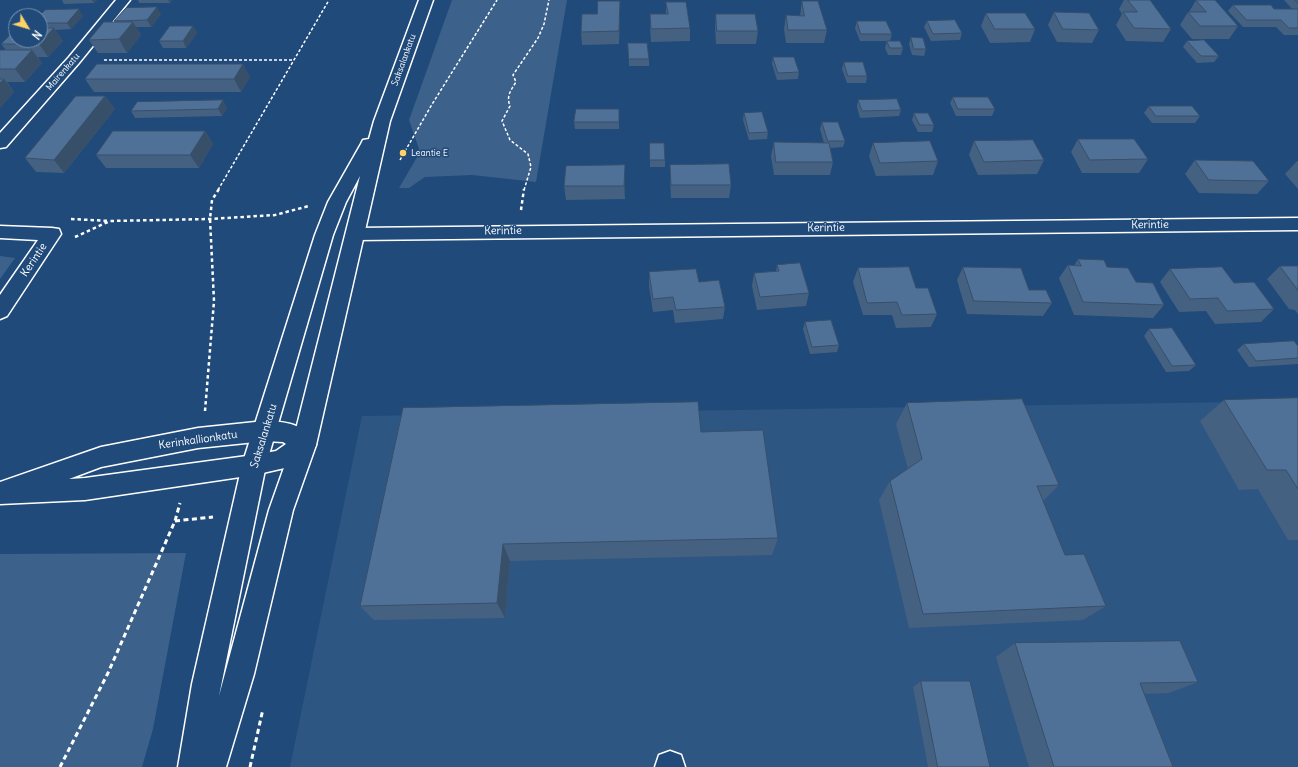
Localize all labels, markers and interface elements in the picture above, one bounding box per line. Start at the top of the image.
north arrow [8,8,48,48]
text: N [29,27,45,42]
street label: Saksalankatu [390,33,418,87]
street label: Mairenkatu [44,51,82,93]
marker: Leantie E [398,148,408,158]
place label: Leantie E [411,148,448,158]
street label: Kerintie [1131,218,1169,232]
street label: Kerintie [807,221,845,235]
street label: Kerintie [484,224,522,238]
street label: Kerintie [18,241,50,279]
street label: Saksalankatu [248,402,280,470]
street label: Kerinkallionkatu [158,428,238,452]

